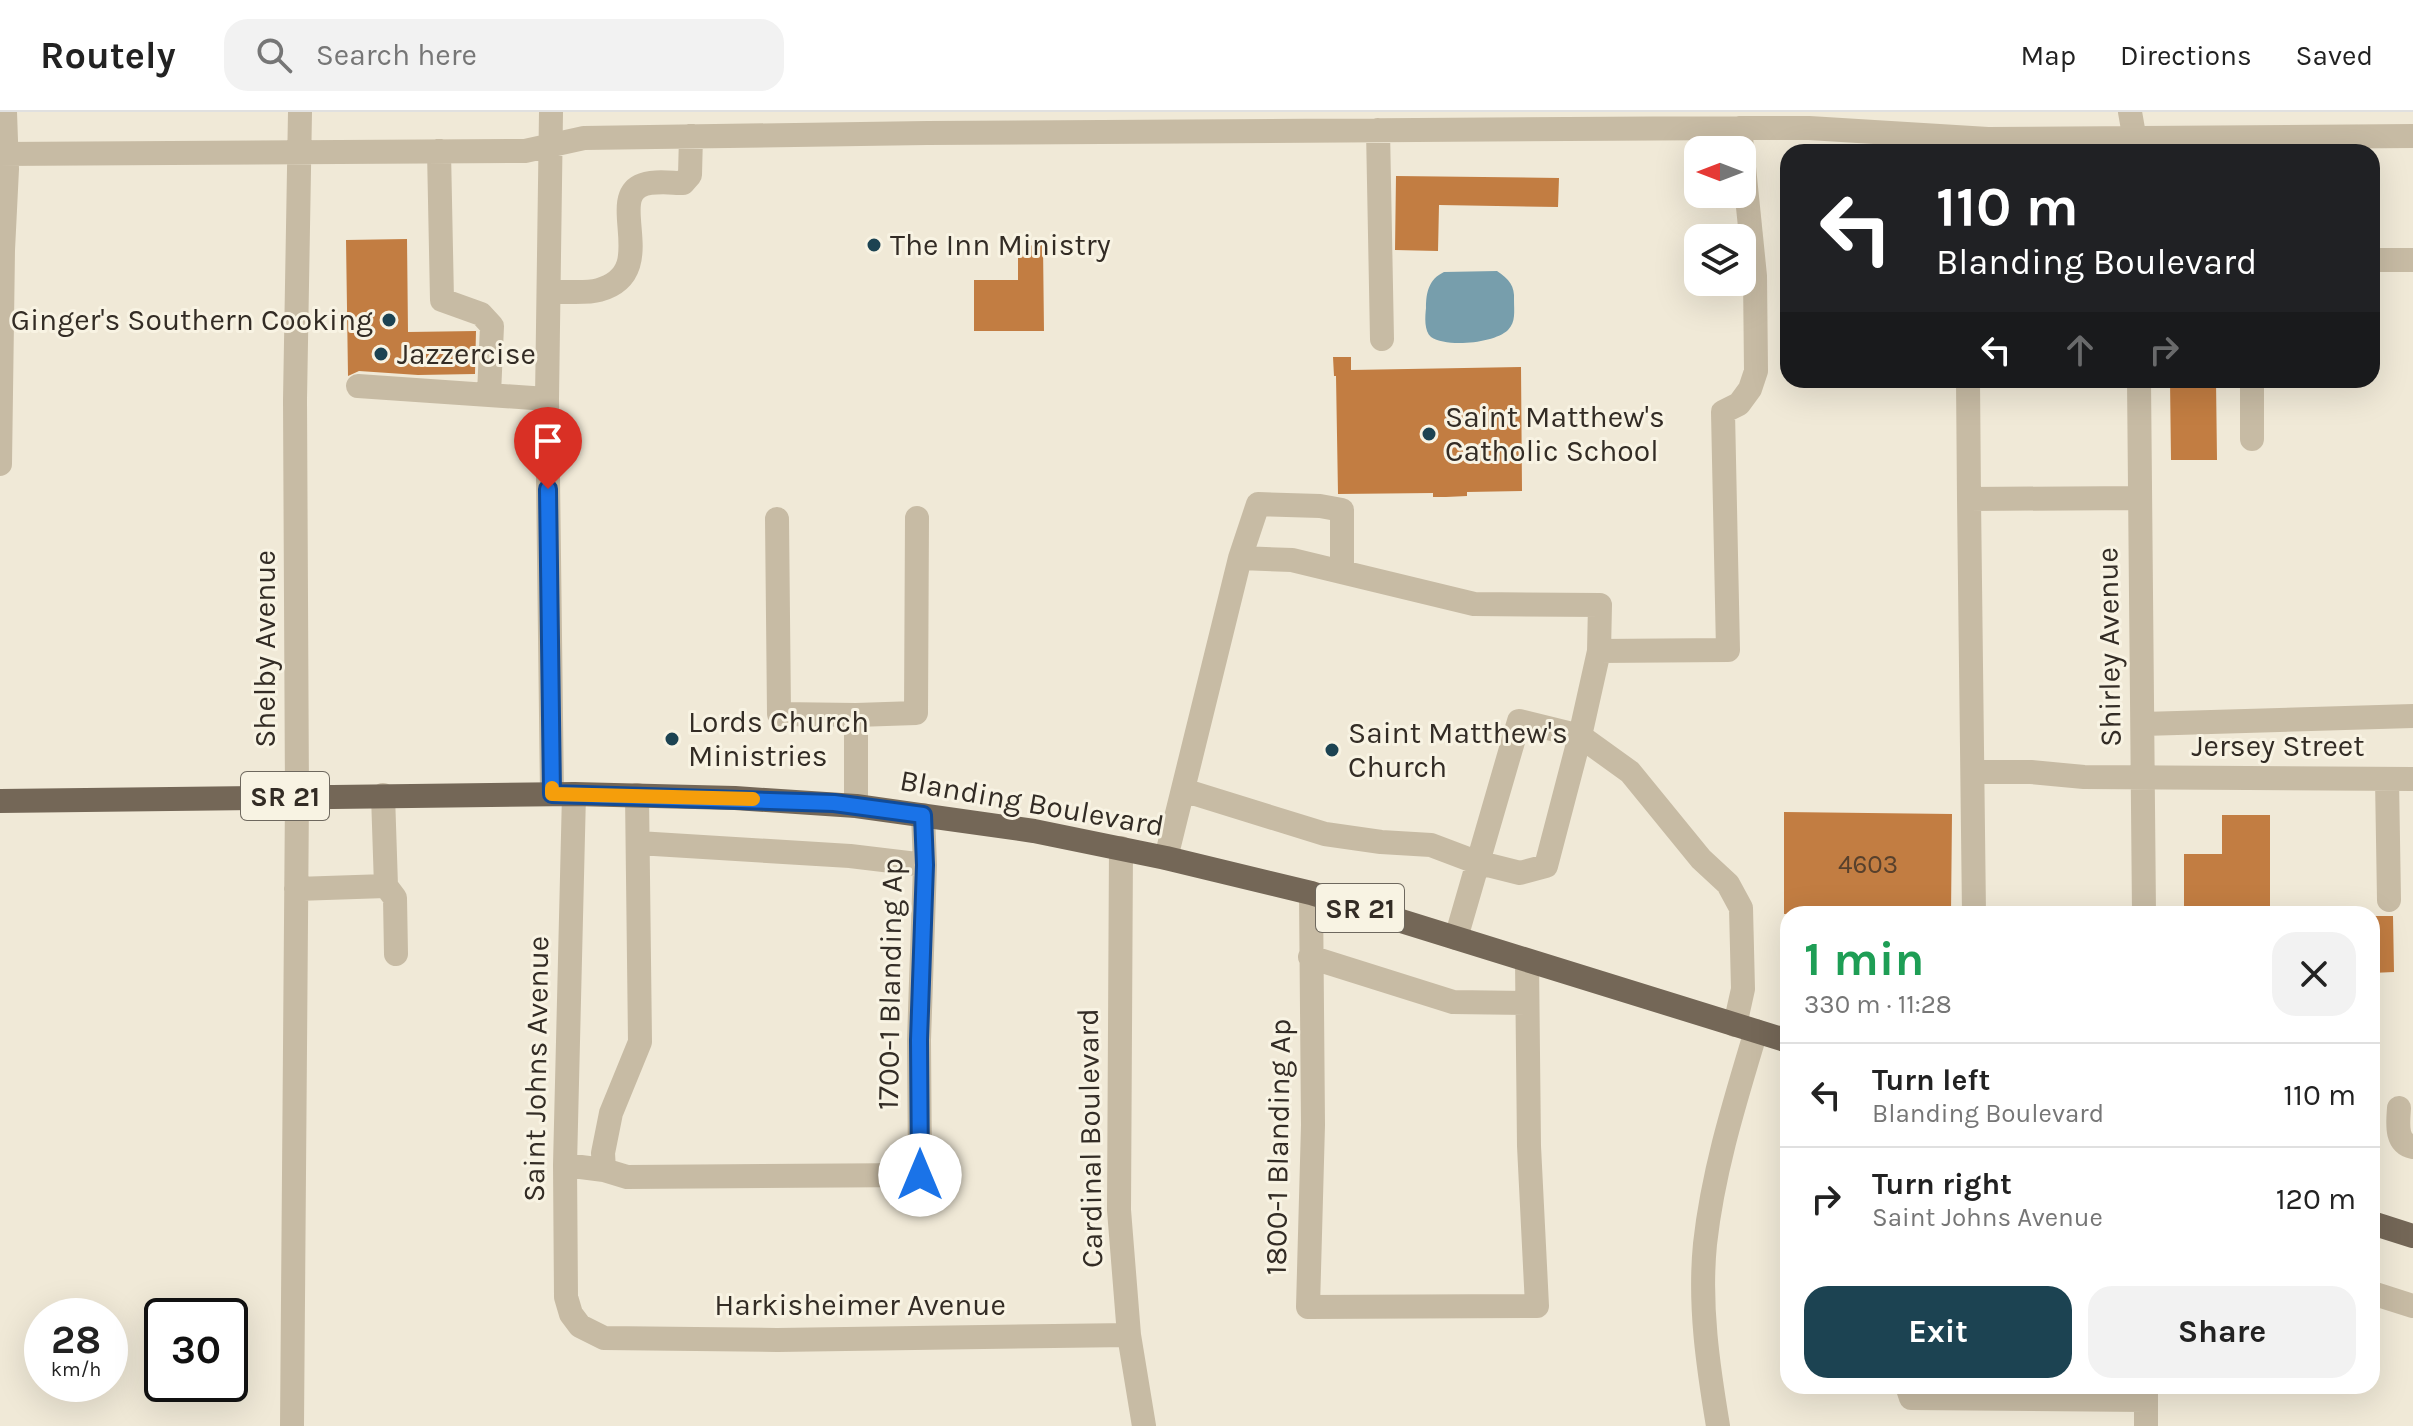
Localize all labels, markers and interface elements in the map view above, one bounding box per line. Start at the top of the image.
search box [224,19,784,91]
text: Routely [40,33,176,78]
icon: search [252,33,296,77]
text: Search here [316,37,477,73]
text: Map [2021,39,2076,72]
text: Directions [2120,39,2252,72]
text: Saved [2296,39,2373,72]
north arrow [1684,136,1756,208]
map controls [1684,136,1756,296]
text: 110 m [1936,174,2079,239]
icon: left [1804,176,1908,280]
button: layers [1684,224,1756,296]
place label: The Inn Ministry [890,227,1111,263]
marker: The Inn Ministry [865,236,883,254]
text: Blanding Boulevard [1936,241,2257,283]
place label: Ginger's Southern Cooking [11,302,373,338]
marker: Ginger's Southern Cooking [380,311,398,329]
icon: left [1974,328,2018,372]
icon: ahead [2058,328,2102,372]
icon: right [2142,328,2186,372]
place label: Jazzercise [397,336,536,372]
marker: Jazzercise [372,345,390,363]
place label: Saint Matthew's Catholic School [1445,399,1665,469]
pin [514,407,582,489]
icon: arrive [526,419,570,463]
marker: Saint Matthew's Catholic School [1420,425,1438,443]
street label: Shirley Avenue [2089,547,2129,747]
street label: Shelby Avenue [247,550,283,748]
place label: Lords Church Ministries [688,704,869,774]
place label: Saint Matthew's Church [1348,715,1568,785]
street label: Jersey Street [2192,728,2364,764]
marker: Lords Church Ministries [663,730,681,748]
marker: Saint Matthew's Church [1323,741,1341,759]
street label: Blanding Boulevard [897,762,1167,844]
road number: SR 21 [241,772,329,820]
house number: 4603 [1838,849,1898,880]
street label: 1700-1 Blanding Ap [870,857,910,1111]
road number: SR 21 [1316,884,1404,932]
text: 1 min [1804,931,1924,987]
button: close [2272,932,2356,1016]
street label: Saint Johns Avenue [516,935,556,1203]
text: 330 m · 11:28 [1804,989,1952,1020]
street label: Cardinal Boulevard [1070,1008,1110,1268]
street label: 1800-1 Blanding Ap [1258,1018,1298,1276]
text: Turn left [1872,1062,1990,1098]
icon: left [1804,1073,1848,1117]
text: 110 m [2283,1077,2356,1113]
text: Blanding Boulevard [1872,1098,2104,1129]
position arrow [878,1133,962,1217]
text: Turn right [1872,1166,2012,1202]
icon: right [1804,1177,1848,1221]
text: 120 m [2276,1181,2356,1217]
text: Saint Johns Avenue [1872,1202,2103,1233]
button: Exit [1804,1286,2072,1378]
button: Share [2088,1286,2356,1378]
street label: Harkisheimer Avenue [714,1287,1006,1323]
speed limit sign: 30 [144,1298,248,1402]
text: 28 [51,1316,101,1363]
text: km/h [51,1358,101,1381]

